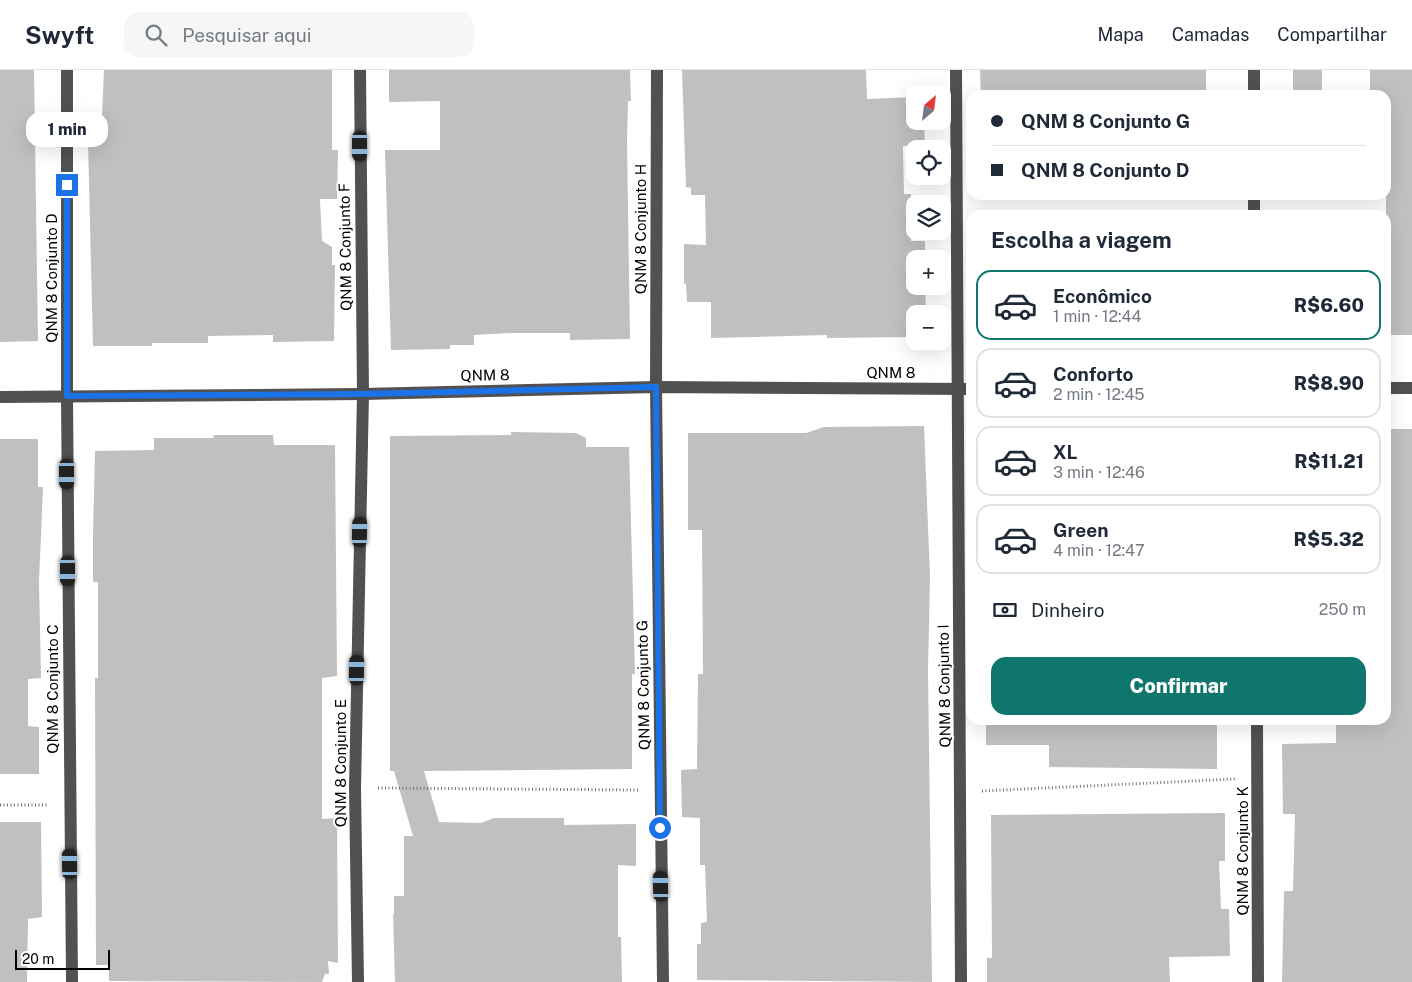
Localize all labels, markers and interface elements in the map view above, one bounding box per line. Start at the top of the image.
search box [124,12,474,57]
text: Swyft [25,21,94,49]
icon: search [142,21,170,49]
text: Pesquisar aqui [182,24,312,46]
text: Mapa [1097,24,1144,45]
text: Camadas [1172,24,1249,45]
text: Compartilhar [1277,24,1387,45]
north arrow [906,85,951,130]
map controls [906,85,951,350]
text: QNM 8 Conjunto G [1021,110,1190,132]
callout: 1 min [26,112,108,148]
text: 1 min [47,120,87,139]
car [352,131,367,161]
button: locate [906,140,951,185]
text: QNM 8 Conjunto D [1021,159,1189,181]
street label: QNM 8 Conjunto H [632,164,649,294]
route end [56,174,78,196]
street label: QNM 8 Conjunto F [335,183,355,311]
button: layers [906,195,951,240]
street label: QNM 8 Conjunto D [43,213,60,343]
text: Escolha a viagem [991,227,1172,253]
button: + [906,250,951,295]
icon: car [993,283,1038,328]
text: Econômico [1053,285,1152,307]
text: R$6.60 [1294,294,1364,316]
button: − [906,305,951,350]
text: 1 min · 12:44 [1053,307,1142,326]
icon: car [993,361,1038,406]
text: Conforto [1053,363,1133,385]
street label: QNM 8 [866,364,916,381]
street label: QNM 8 [460,366,510,384]
text: R$8.90 [1294,372,1364,394]
text: 2 min · 12:45 [1053,385,1145,404]
icon: car [993,439,1038,484]
text: XL [1053,441,1078,463]
text: R$11.21 [1294,450,1364,472]
car [59,459,74,489]
text: 3 min · 12:46 [1053,463,1145,482]
car [352,517,367,547]
icon: car [993,517,1038,562]
text: Green [1053,519,1108,541]
text: R$5.32 [1294,528,1364,550]
text: 4 min · 12:47 [1053,541,1145,560]
car [60,556,75,586]
icon: cash [991,596,1019,624]
text: Dinheiro [1031,599,1105,621]
text: 250 m [1319,600,1366,619]
street label: QNM 8 Conjunto G [633,620,653,750]
street label: QNM 8 Conjunto C [44,624,61,754]
street label: QNM 8 Conjunto I [934,624,954,748]
car [349,655,364,685]
button: Confirmar [991,657,1366,715]
street label: QNM 8 Conjunto E [332,699,349,827]
street label: QNM 8 Conjunto K [1234,786,1251,916]
route start [649,817,671,839]
car [62,849,77,879]
car [653,871,668,901]
scale bar [15,947,110,970]
text: 20 m [22,951,54,967]

